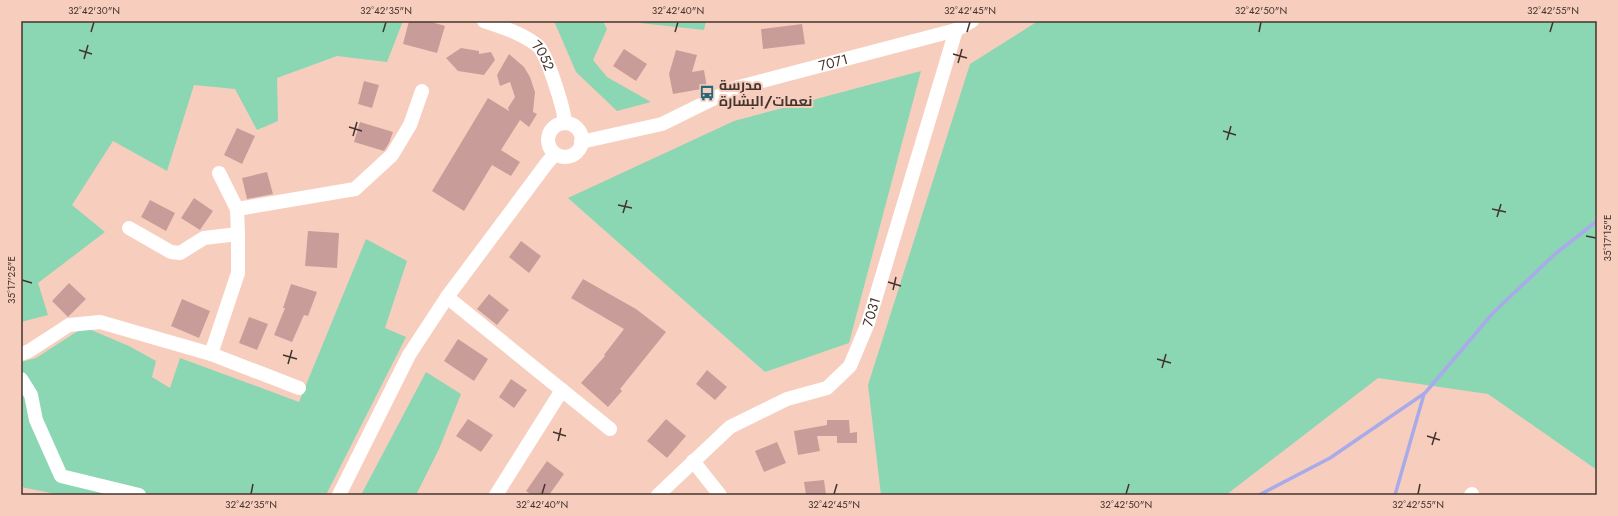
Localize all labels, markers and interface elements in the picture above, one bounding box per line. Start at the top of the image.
text: 32°42'30"N [68,3,120,18]
text: 32°42'35"N [360,3,412,18]
text: 32°42'40"N [652,3,704,18]
text: 32°42'45"N [944,3,996,18]
text: 32°42'50"N [1235,3,1287,18]
text: 32°42'55"N [1527,3,1579,18]
street label: 7052 [528,35,559,74]
street label: 7071 [817,49,850,76]
place label: مدرسة نعمات/البشارة [719,75,812,111]
bus stop icon: مدرسة نعمات/البشارة [698,84,716,102]
text: 35°17'15"E [1600,215,1615,261]
text: 35°17'25"E [4,256,19,304]
street label: 7031 [857,295,885,329]
text: 32°42'35"N [225,497,277,512]
text: 32°42'40"N [516,497,568,512]
text: 32°42'45"N [808,497,860,512]
text: 32°42'50"N [1100,497,1152,512]
text: 32°42'55"N [1392,497,1444,512]

